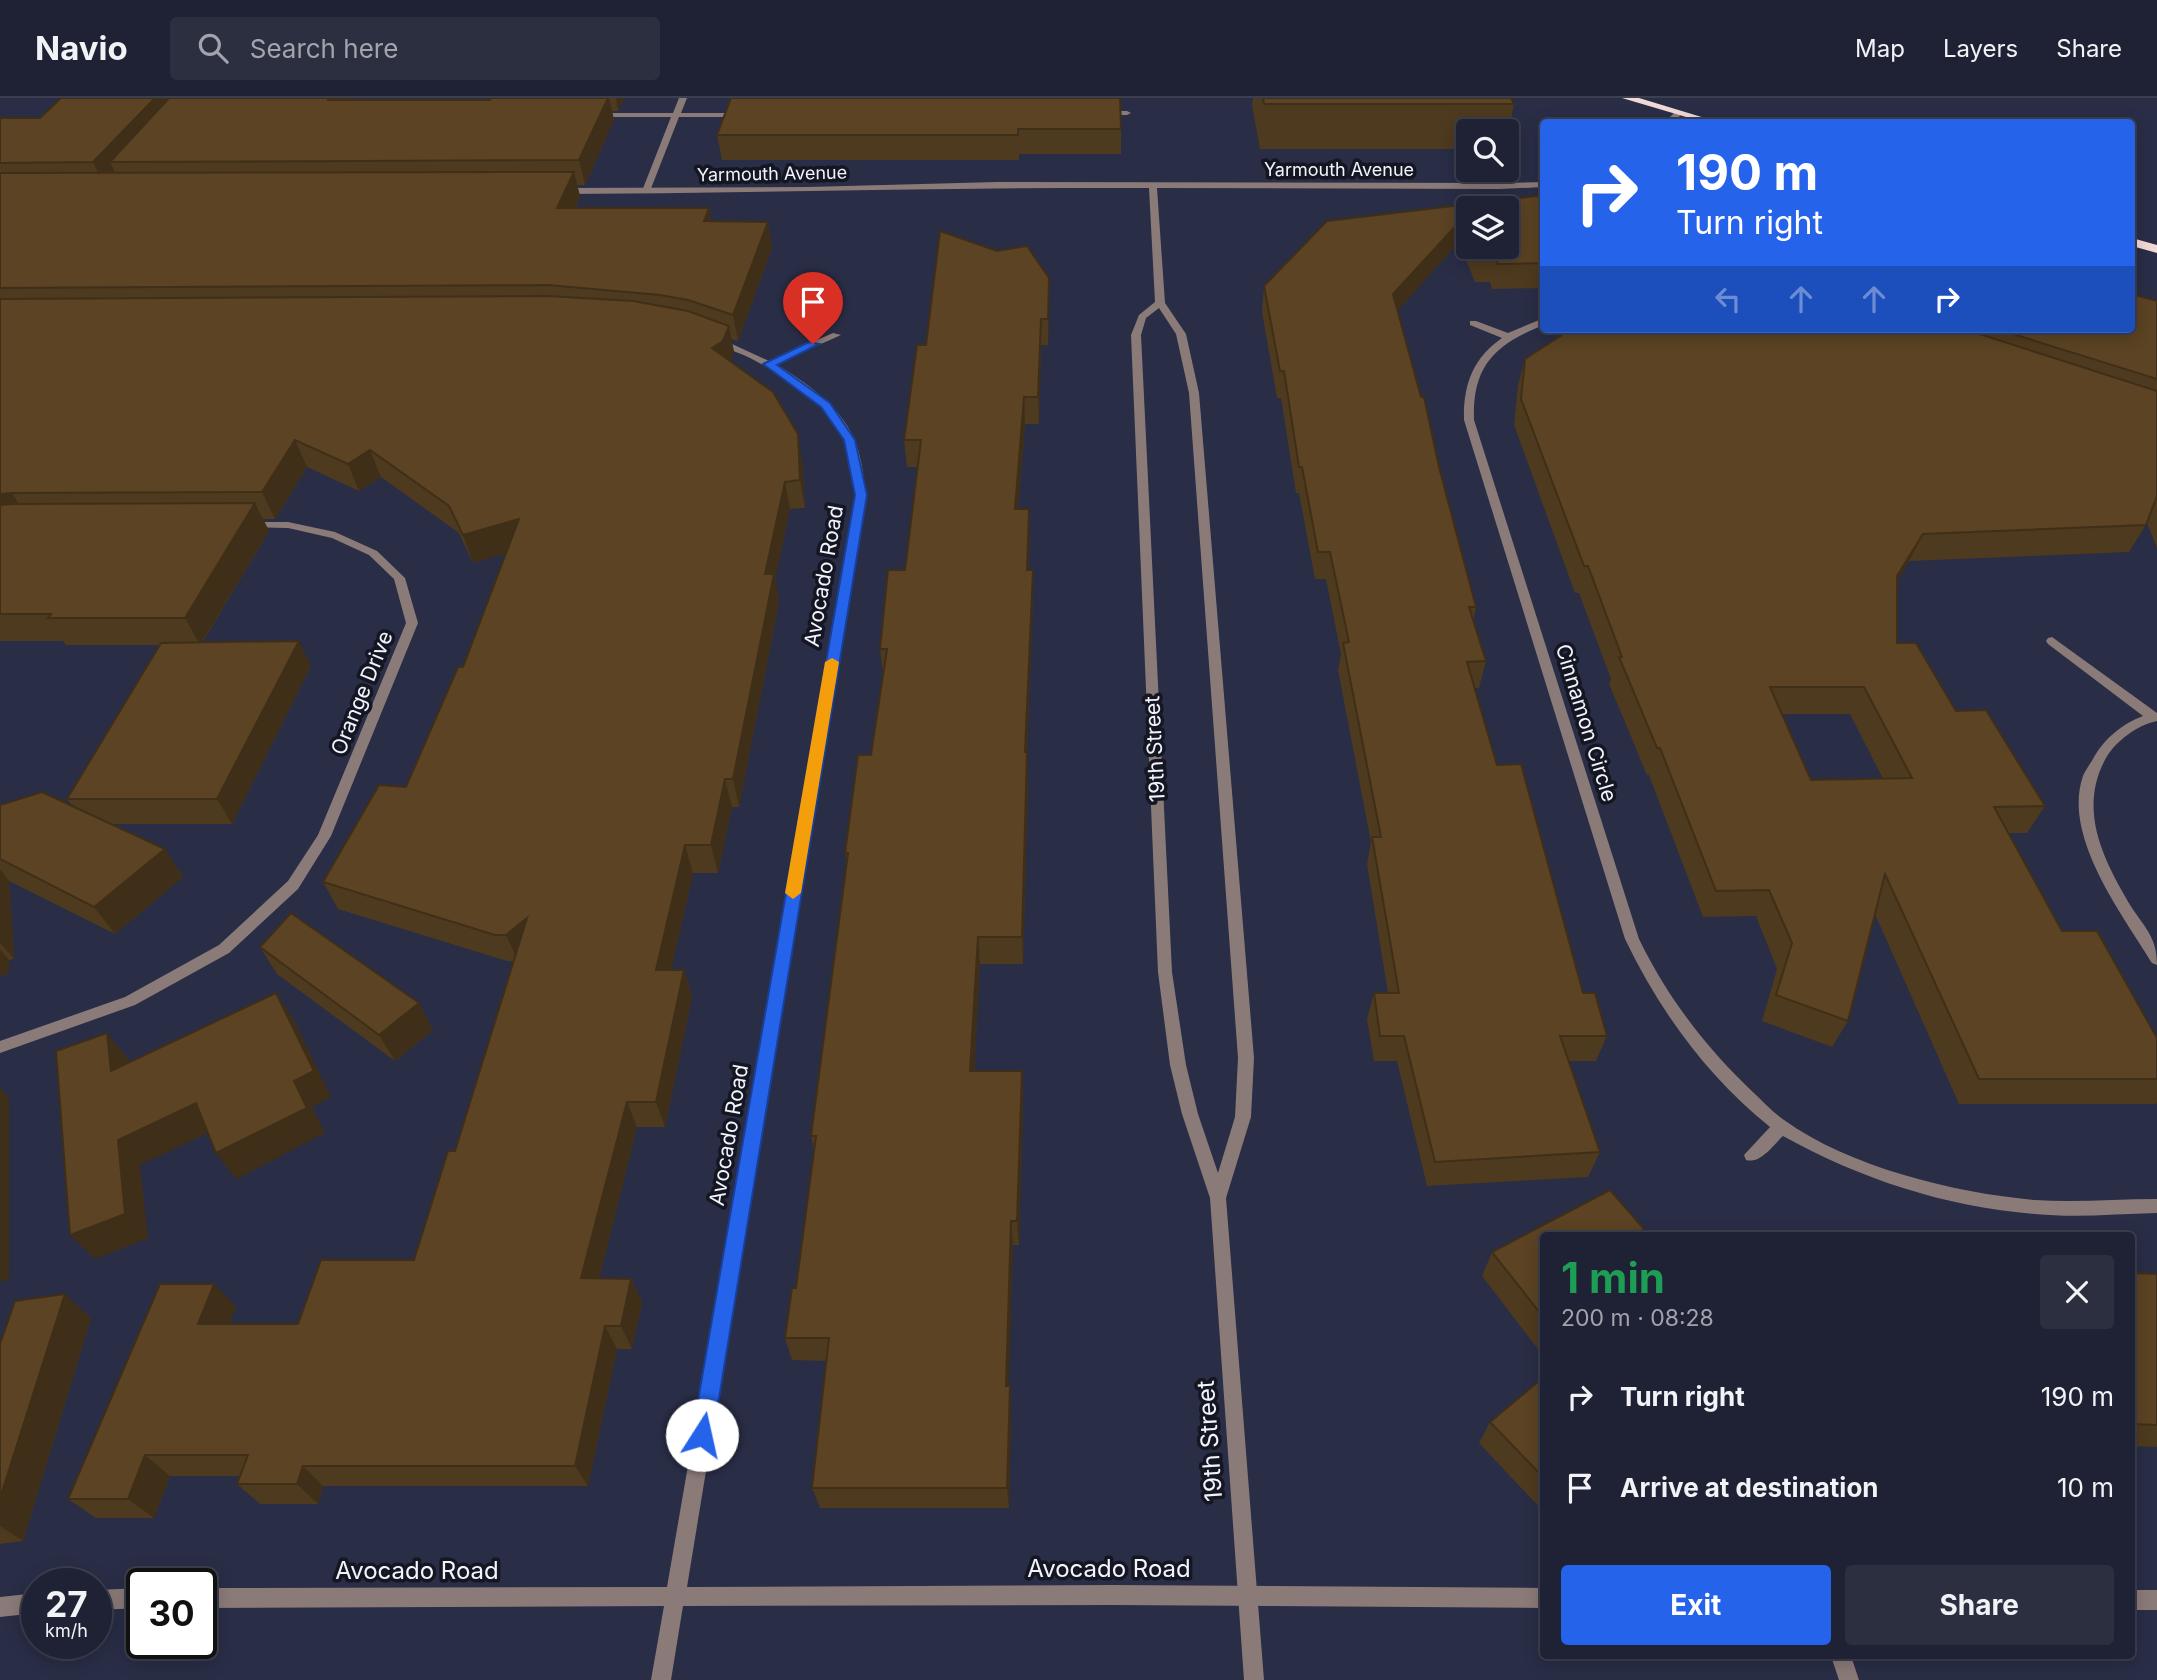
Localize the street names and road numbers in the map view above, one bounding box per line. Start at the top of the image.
street label: Yarmouth Avenue [1264,159,1414,180]
street label: Yarmouth Avenue [697,162,847,185]
street label: Avocado Road [799,503,848,649]
street label: Orange Drive [325,627,398,758]
street label: Cinnamon Circle [1551,641,1622,805]
street label: 19th Street [1139,695,1170,803]
street label: Avocado Road [704,1062,753,1208]
street label: 19th Street [1191,1379,1228,1503]
street label: Avocado Road [1027,1554,1191,1583]
street label: Avocado Road [335,1556,499,1585]

